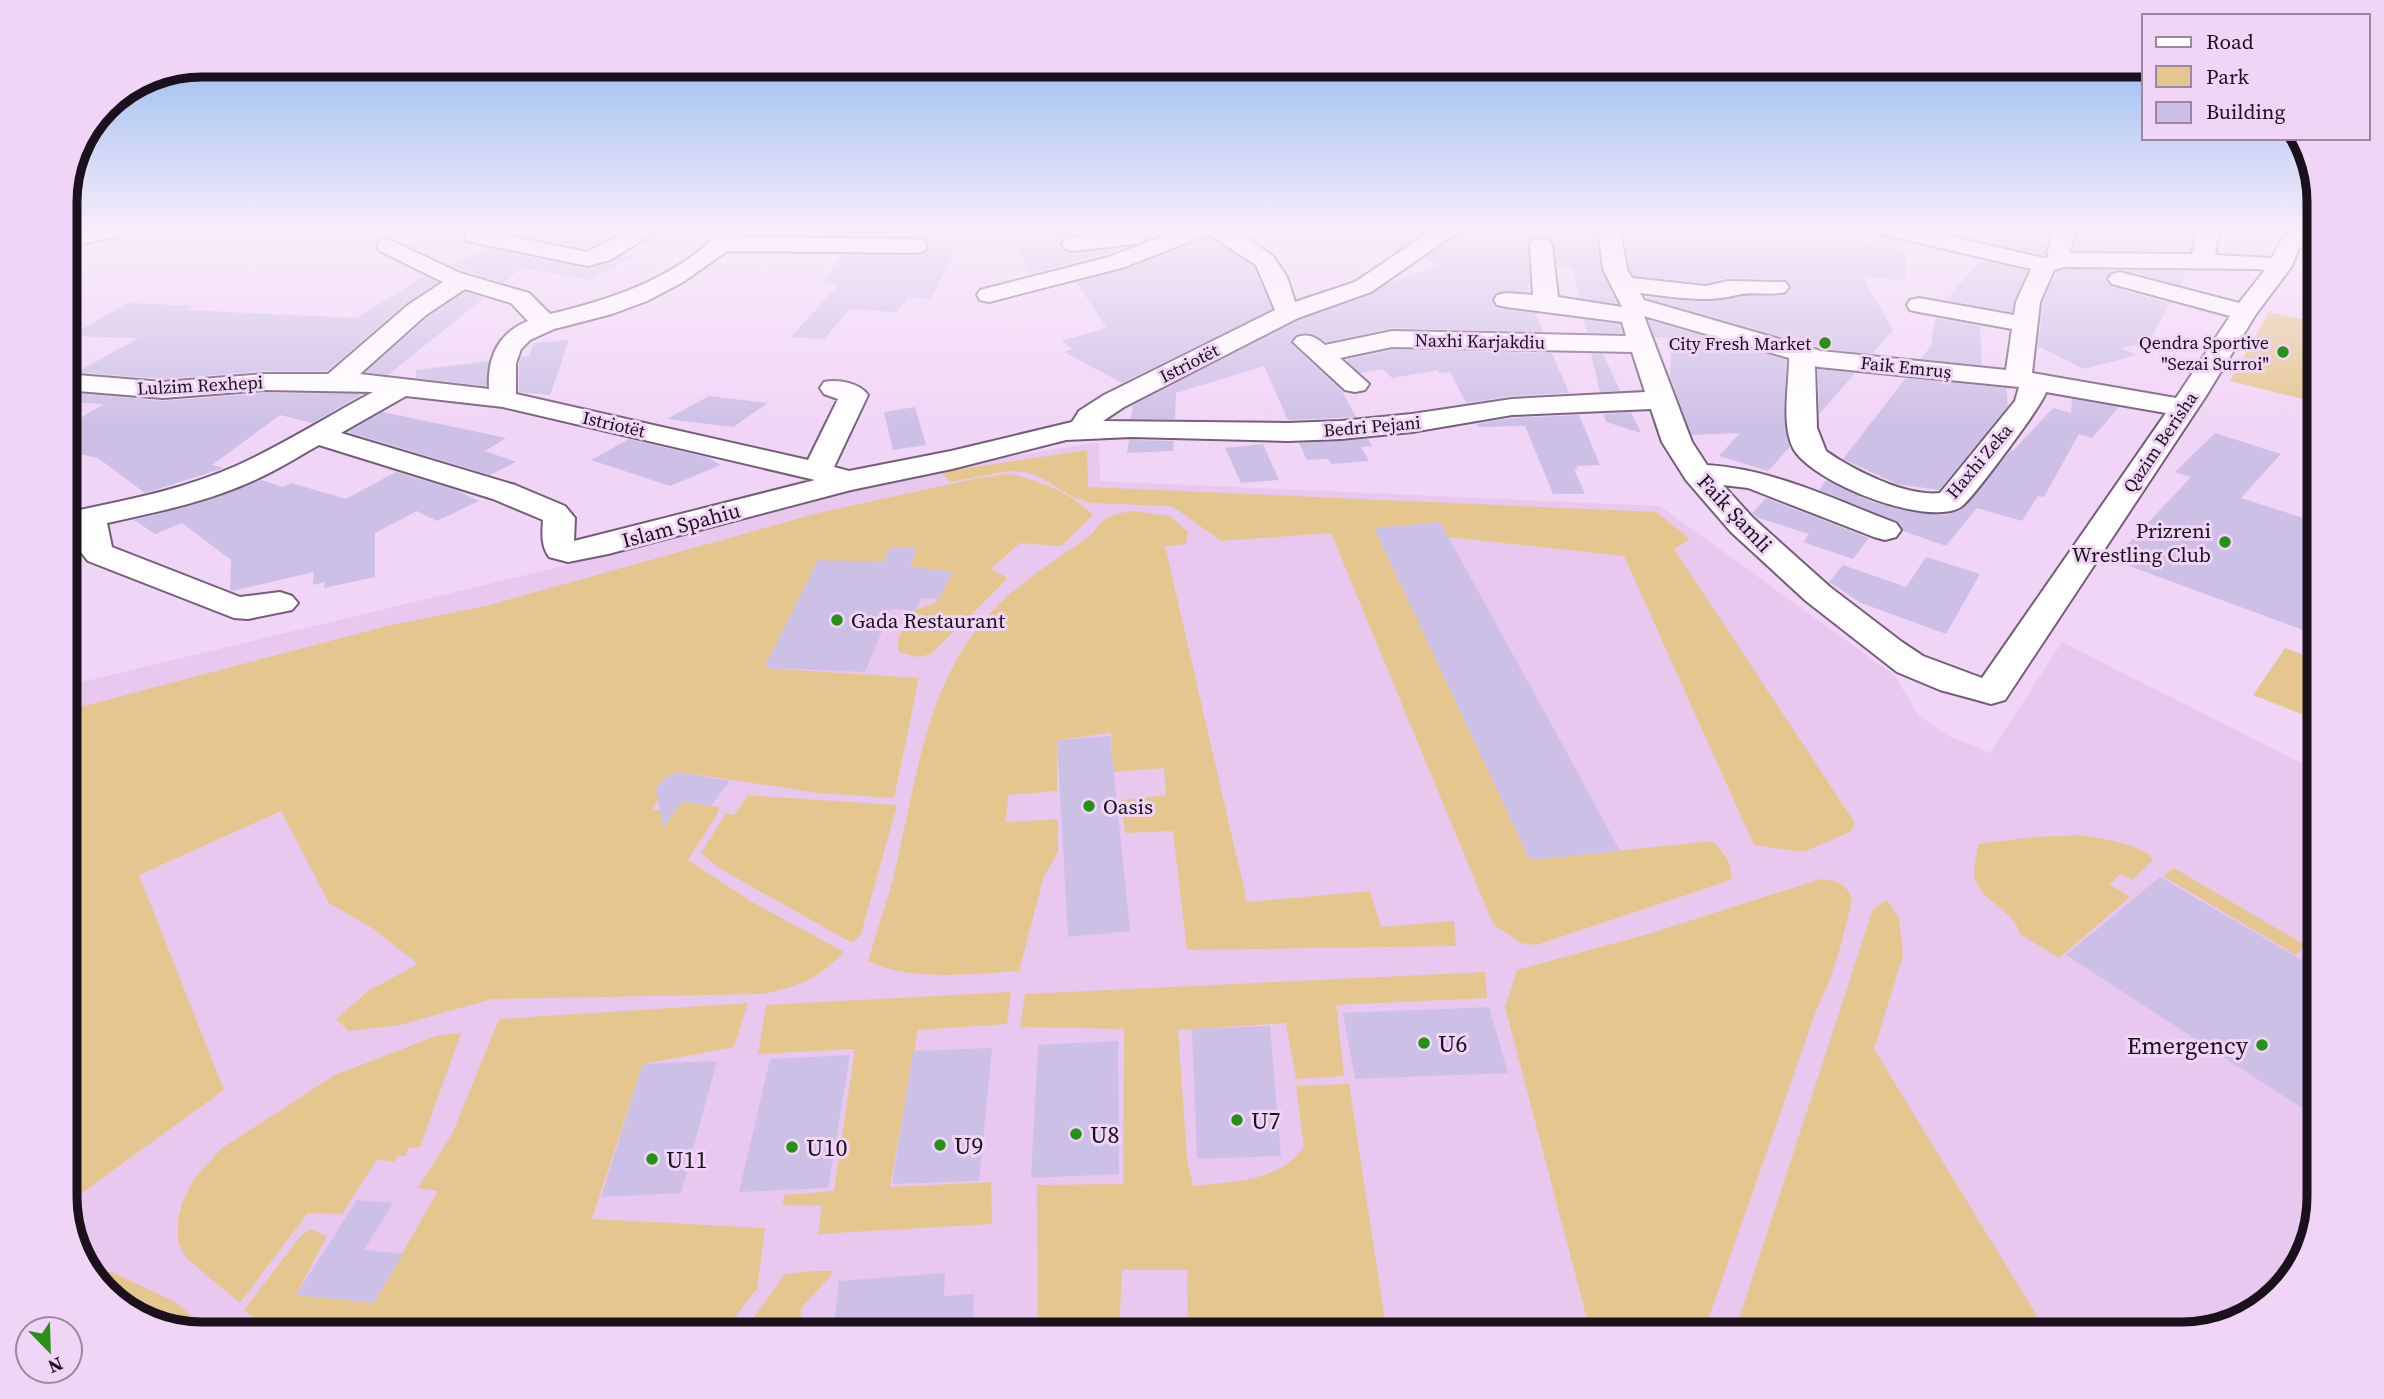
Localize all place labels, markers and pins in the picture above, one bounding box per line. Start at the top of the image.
place label: Qendra Sportive "Sezai Surroi" [2139,330,2269,376]
place label: City Fresh Market [1669,331,1811,356]
marker: City Fresh Market [1817,335,1833,351]
marker: Qendra Sportive "Sezai Surroi" [2275,344,2291,360]
place label: Prizreni Wrestling Club [2072,516,2211,569]
marker: Prizreni Wrestling Club [2217,534,2233,550]
place label: Gada Restaurant [851,606,1005,635]
marker: Gada Restaurant [829,612,845,628]
place label: Oasis [1103,792,1153,821]
marker: Oasis [1081,798,1097,814]
place label: U6 [1438,1027,1467,1060]
place label: Emergency [2127,1029,2249,1062]
marker: U6 [1416,1035,1432,1051]
marker: Emergency [2254,1037,2270,1053]
place label: U7 [1251,1104,1280,1137]
marker: U7 [1229,1112,1245,1128]
place label: U8 [1090,1118,1119,1151]
marker: U8 [1068,1126,1084,1142]
place label: U9 [954,1129,983,1162]
place label: U10 [806,1131,847,1164]
marker: U9 [932,1137,948,1153]
marker: U10 [784,1139,800,1155]
place label: U11 [666,1143,707,1176]
marker: U11 [644,1151,660,1167]

